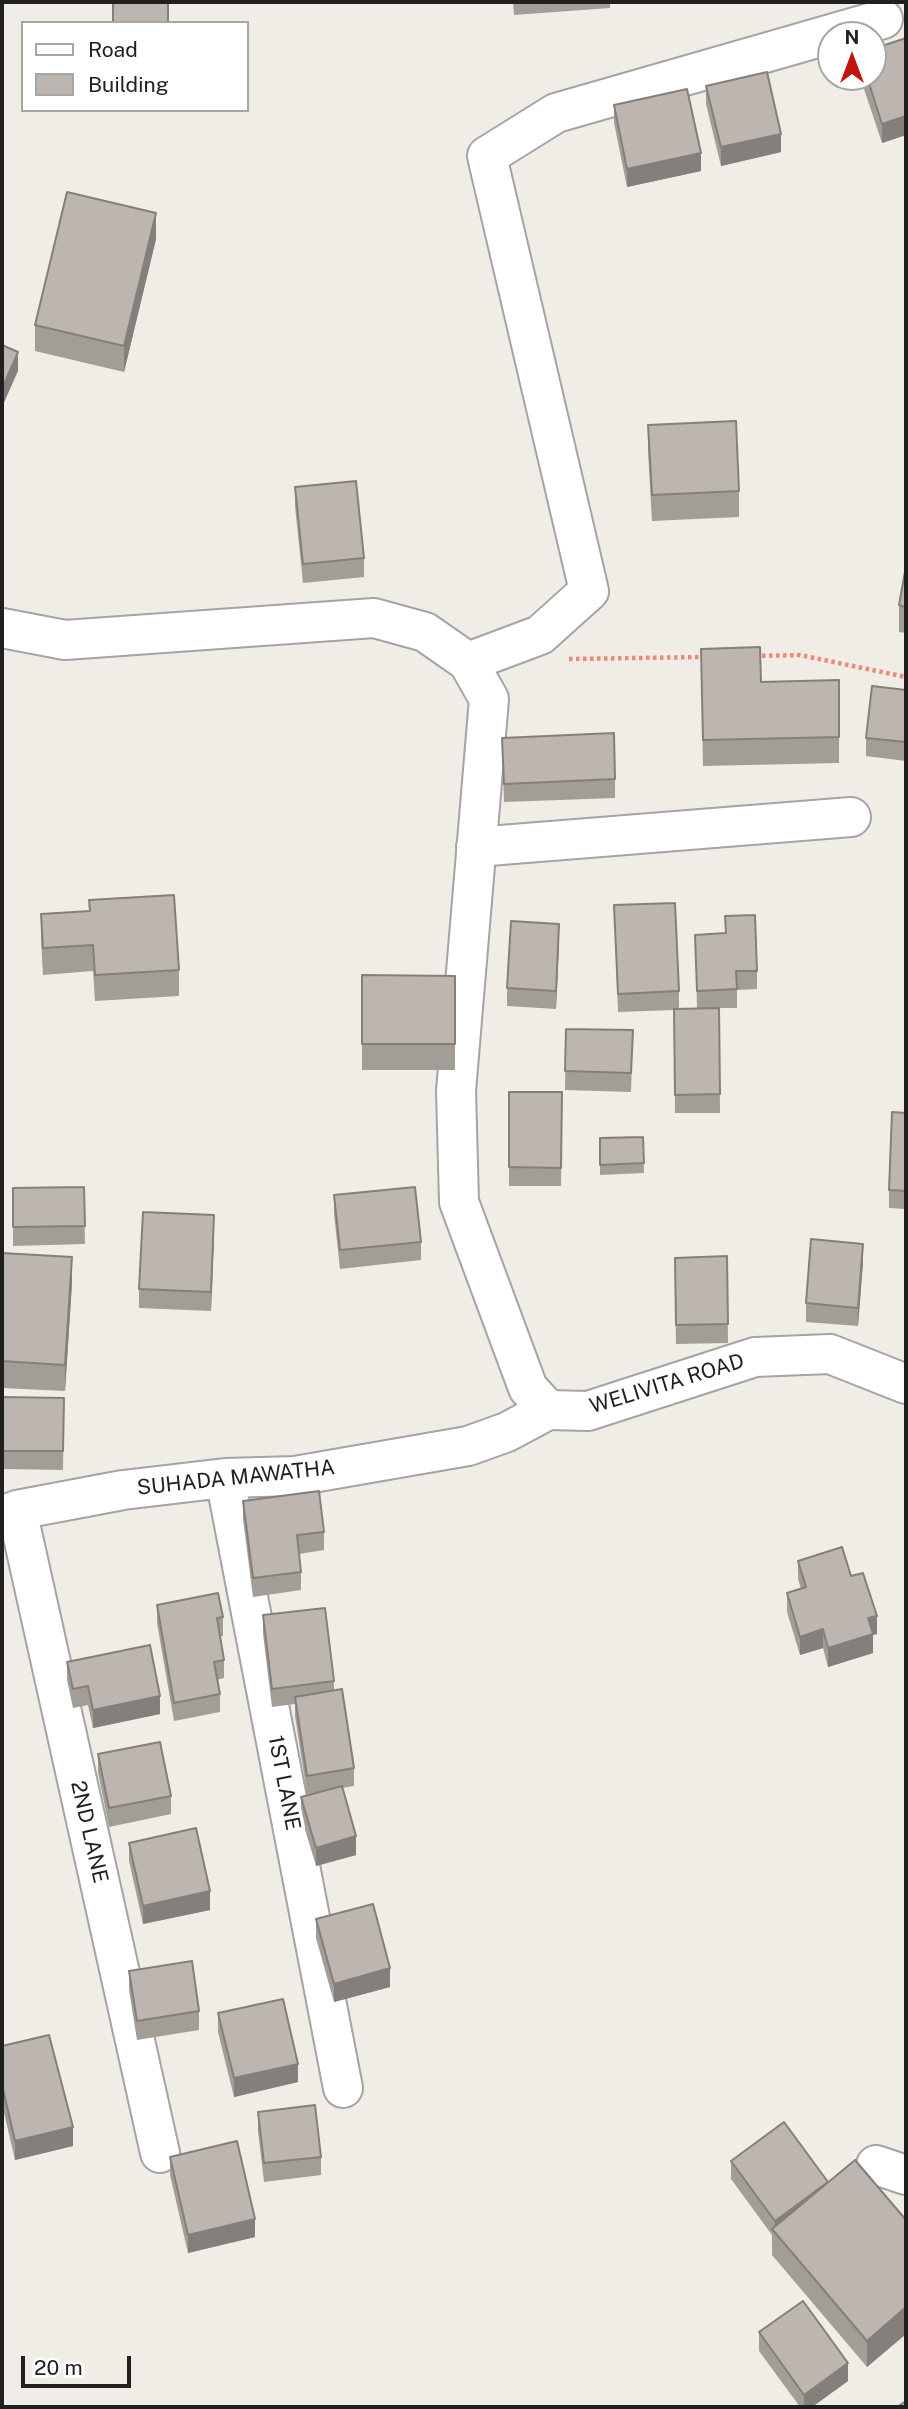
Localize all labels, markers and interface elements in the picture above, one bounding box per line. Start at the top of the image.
legend [21,21,248,112]
north arrow [817,21,887,91]
text: N [845,26,859,48]
text: Road [88,37,138,62]
text: Building [88,72,169,97]
street label: WELIVITA ROAD [587,1349,747,1419]
street label: SUHADA MAWATHA [136,1455,336,1501]
street label: 1ST LANE [262,1733,306,1833]
street label: 2ND LANE [65,1778,113,1886]
scale bar [24,2342,135,2386]
text: 20 m [34,2355,83,2380]

